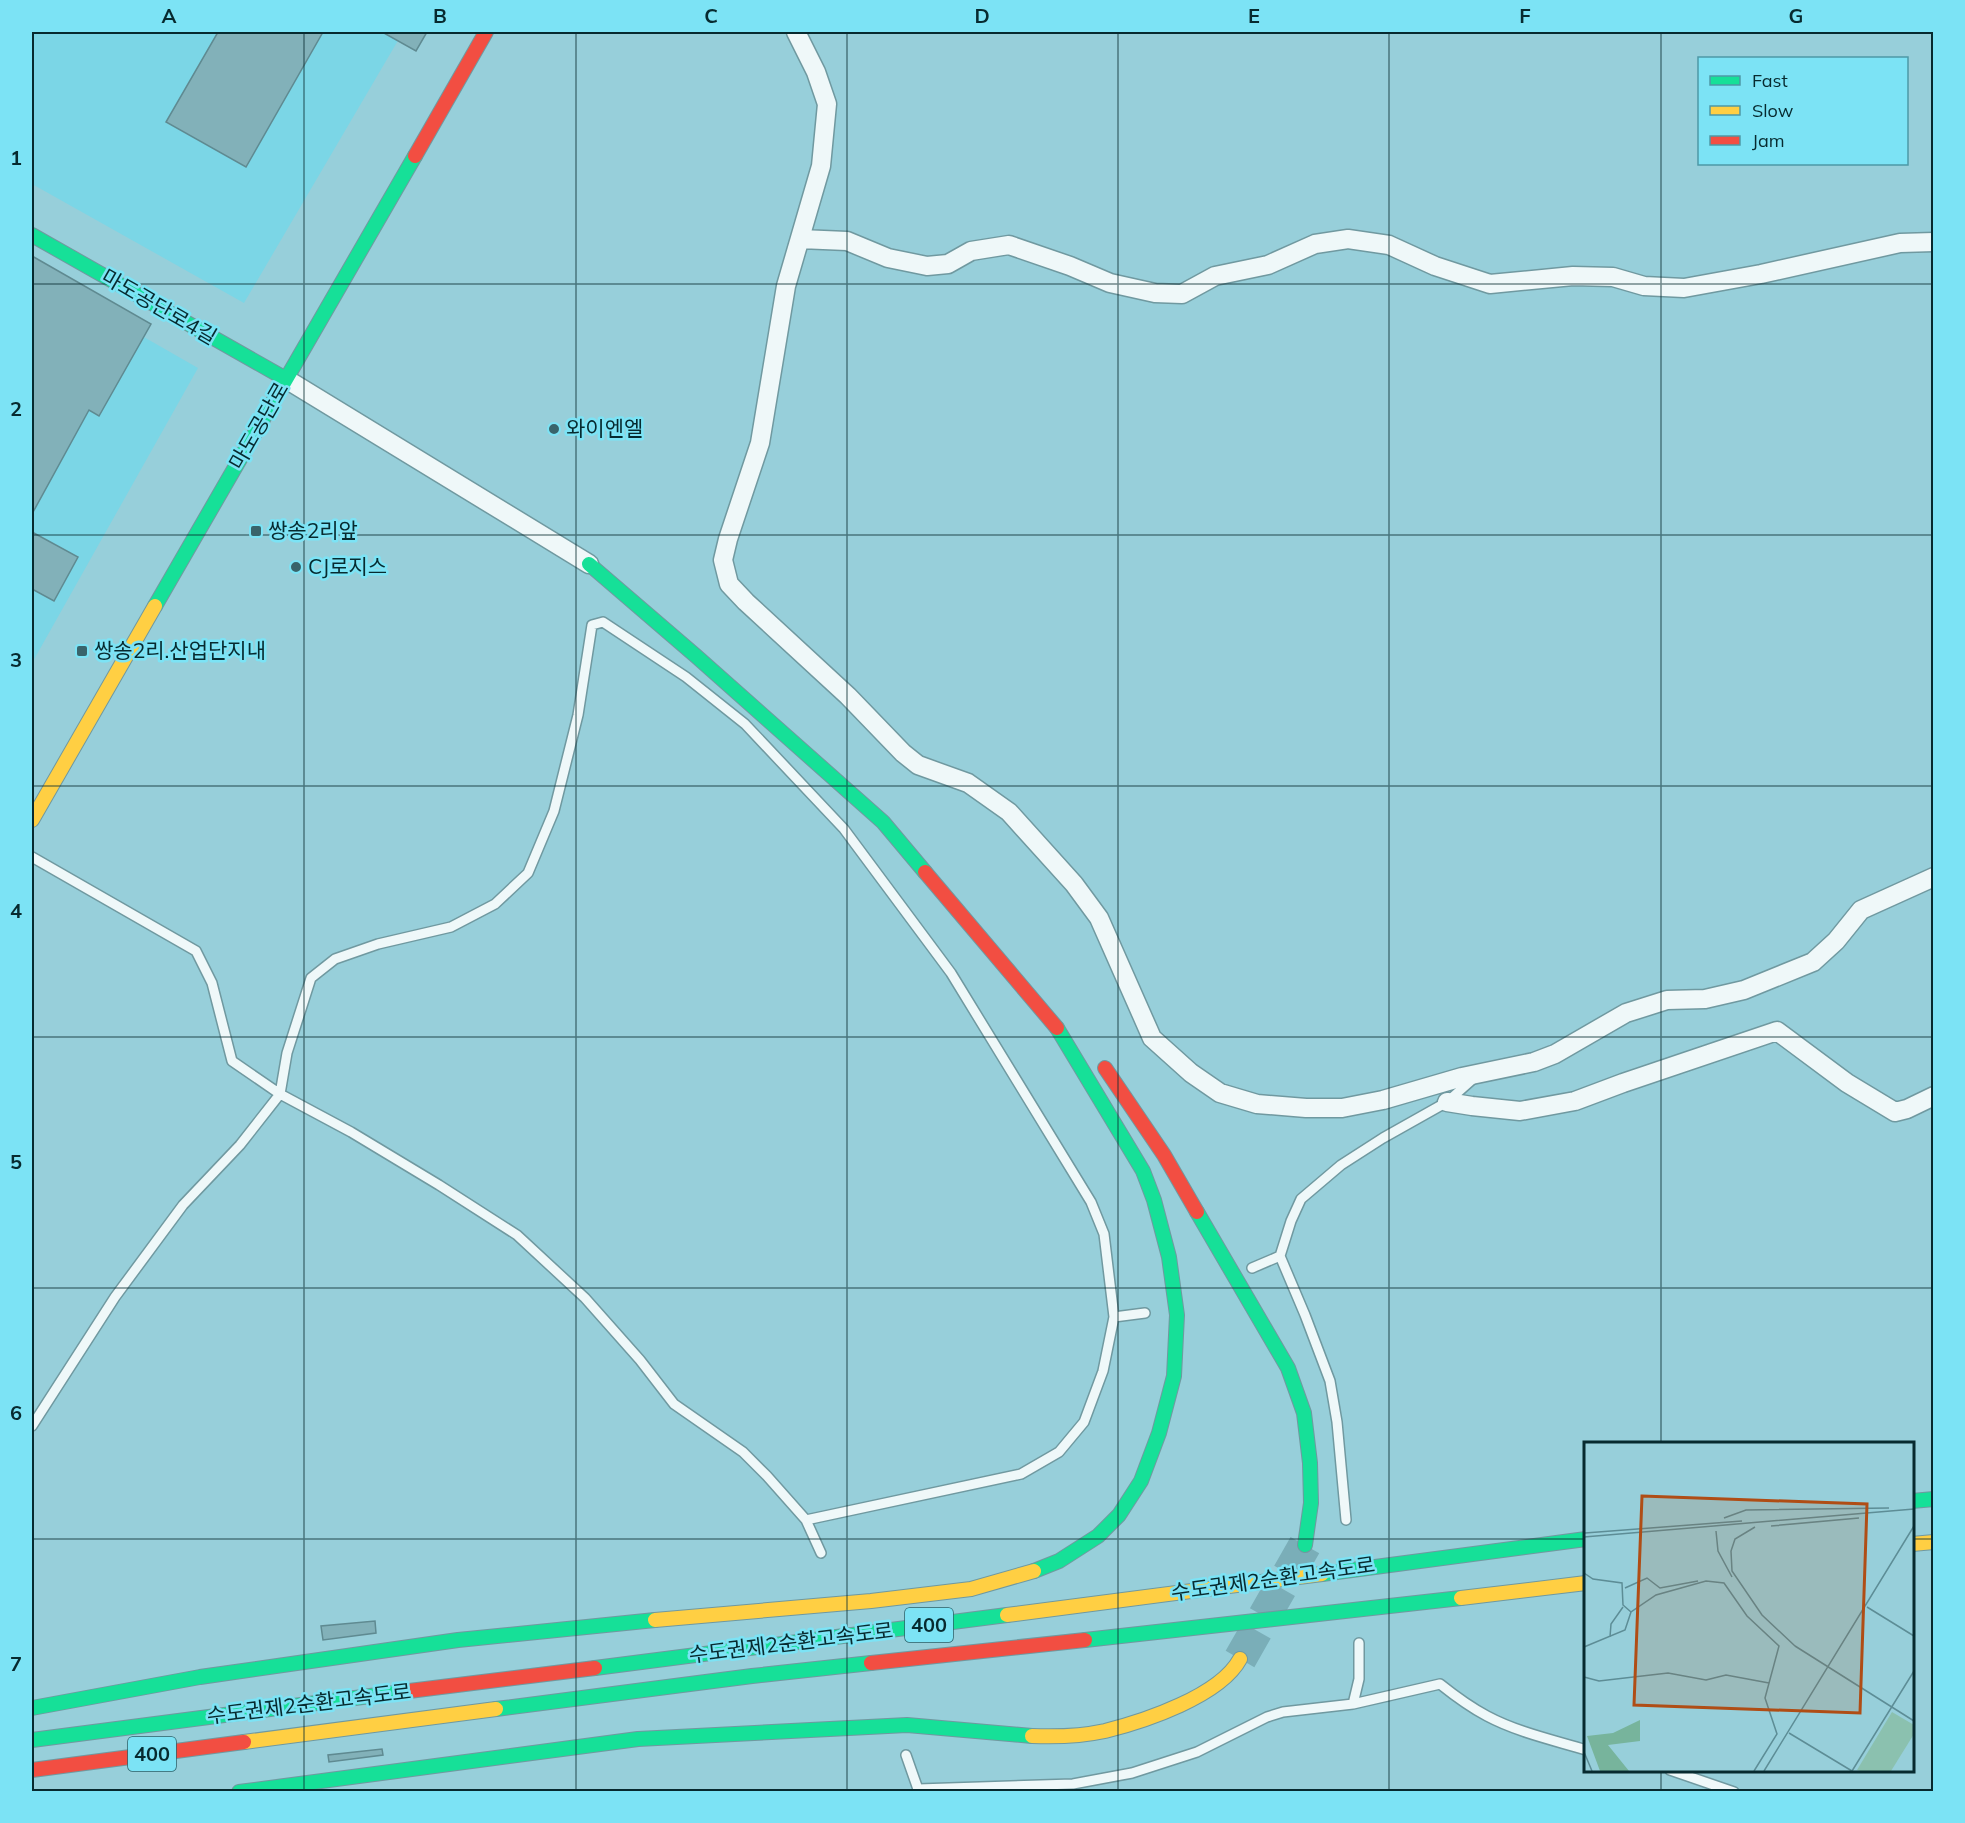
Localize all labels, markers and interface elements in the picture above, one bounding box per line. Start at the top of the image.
text: A [162,3,177,28]
text: B [433,3,447,28]
text: C [704,3,718,28]
text: D [974,3,990,28]
text: E [1248,3,1260,28]
text: F [1519,3,1531,28]
text: G [1789,3,1803,28]
legend [1698,57,1908,165]
text: Fast [1752,69,1788,92]
text: Slow [1752,99,1794,122]
text: Jam [1752,129,1785,152]
text: 1 [10,145,22,170]
street label: 마도공단로4길 [97,263,222,350]
street label: 마도공단로 [223,377,294,474]
text: 2 [10,396,22,421]
place label: 와이엔엘 [566,415,643,441]
marker: 와이엔엘 [547,422,561,436]
place label: 쌍송2리앞 [268,517,358,543]
marker: 쌍송2리앞 [249,524,263,538]
place label: CJ로지스 [308,553,387,579]
marker: CJ로지스 [289,560,303,574]
place label: 쌍송2리.산업단지내 [94,637,266,663]
marker: 쌍송2리.산업단지내 [75,644,89,658]
text: 3 [10,647,22,672]
text: 4 [10,898,22,923]
text: 5 [10,1149,22,1174]
text: 6 [10,1400,22,1425]
inset map [1584,1442,1914,1772]
street label: 수도권제2순환고속도로 [1169,1551,1377,1605]
road number: 400 [905,1608,953,1642]
street label: 수도권제2순환고속도로 [687,1617,895,1667]
text: 7 [10,1651,22,1676]
street label: 수도권제2순환고속도로 [205,1678,413,1728]
road number: 400 [128,1737,176,1771]

